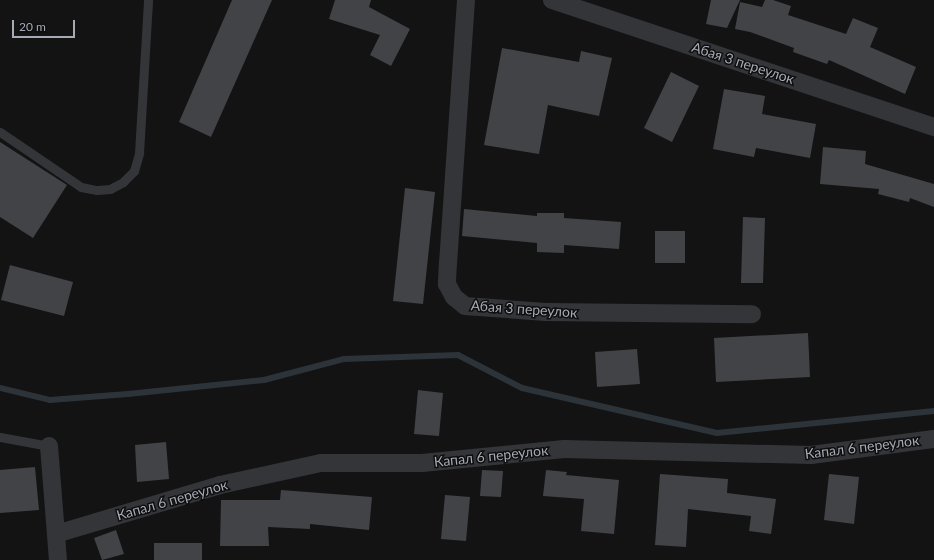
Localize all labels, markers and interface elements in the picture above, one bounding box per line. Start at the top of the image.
scale bar [14,12,77,38]
text: 20 m [19,19,46,34]
street label: Абая 3 переулок [690,39,796,87]
street label: Абая 3 переулок [470,297,578,321]
street label: Капал 6 переулок [804,432,920,462]
street label: Капал 6 переулок [433,442,549,470]
street label: Капал 6 переулок [114,476,230,524]

